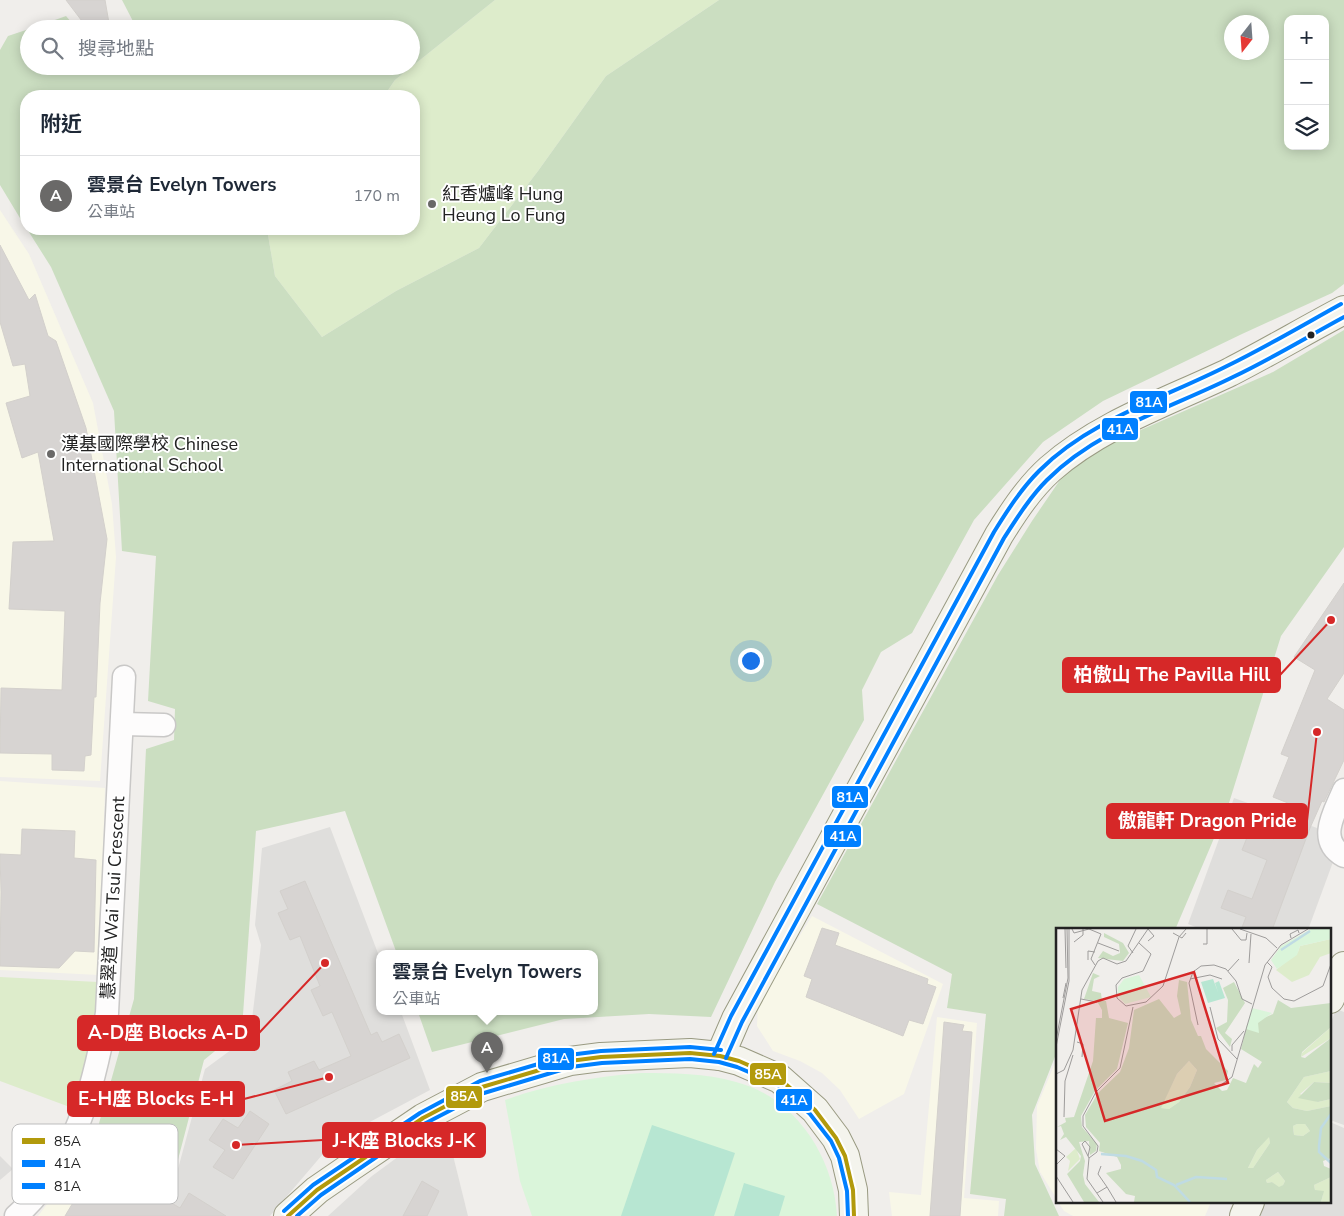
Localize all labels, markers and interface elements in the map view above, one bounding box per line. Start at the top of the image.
north arrow [1224,15,1269,60]
map controls [1284,15,1329,150]
button: + [1284,15,1329,60]
search box [20,20,420,75]
icon: search [38,34,66,62]
text: 搜尋地點 [78,36,154,62]
button: − [1284,60,1329,105]
button: layers [1284,105,1329,150]
text: 附近 [40,110,82,138]
text: 雲景台 Evelyn Towers [87,172,277,198]
place label: 紅香爐峰 Hung Heung Lo Fung [442,182,566,227]
text: A [50,185,62,207]
text: 170 m [353,185,400,207]
marker: 紅香爐峰 Hung Heung Lo Fung [426,198,438,210]
text: 公車站 [87,201,135,223]
unlabelled marker [1306,330,1316,340]
line badge: 81A [1129,390,1168,414]
text: 81A [1135,393,1163,412]
line badge: 41A [1101,417,1139,441]
text: 41A [1106,420,1134,439]
place label: 漢基國際學校 Chinese International School [61,432,238,477]
marker: 漢基國際學校 Chinese International School [45,448,57,460]
your location [738,648,764,674]
callout: 柏傲山 The Pavilla Hill [1063,658,1280,692]
text: 柏傲山 The Pavilla Hill [1074,662,1270,688]
line badge: 81A [831,785,869,809]
text: 81A [836,788,864,807]
street label: 慧翠道 Wai Tsui Crescent [96,795,130,1000]
callout: 傲龍軒 Dragon Pride [1107,804,1307,838]
text: 傲龍軒 Dragon Pride [1117,808,1297,834]
line badge: 41A [823,824,862,848]
text: 41A [829,827,857,846]
inset map [1056,928,1332,1204]
popup [376,950,598,1015]
text: 雲景台 Evelyn Towers [392,959,582,985]
text: 公車站 [392,988,440,1010]
callout: A-D座 Blocks A-D [78,1016,259,1050]
text: A-D座 Blocks A-D [88,1020,248,1046]
pin: A [471,1032,503,1073]
line badge: 81A [537,1047,575,1071]
text: 81A [542,1049,570,1068]
line badge: 85A [749,1062,787,1086]
text: 85A [754,1065,782,1084]
callout: E-H座 Blocks E-H [68,1082,244,1116]
line badge: 85A [445,1085,483,1109]
text: E-H座 Blocks E-H [78,1086,234,1112]
text: 85A [450,1087,478,1106]
line badge: 41A [775,1088,813,1112]
text: 41A [780,1091,808,1110]
callout: J-K座 Blocks J-K [323,1123,485,1157]
legend [12,1124,178,1204]
text: J-K座 Blocks J-K [332,1128,477,1154]
text: 85A [54,1132,81,1151]
text: 41A [54,1154,81,1173]
text: 81A [54,1177,81,1196]

